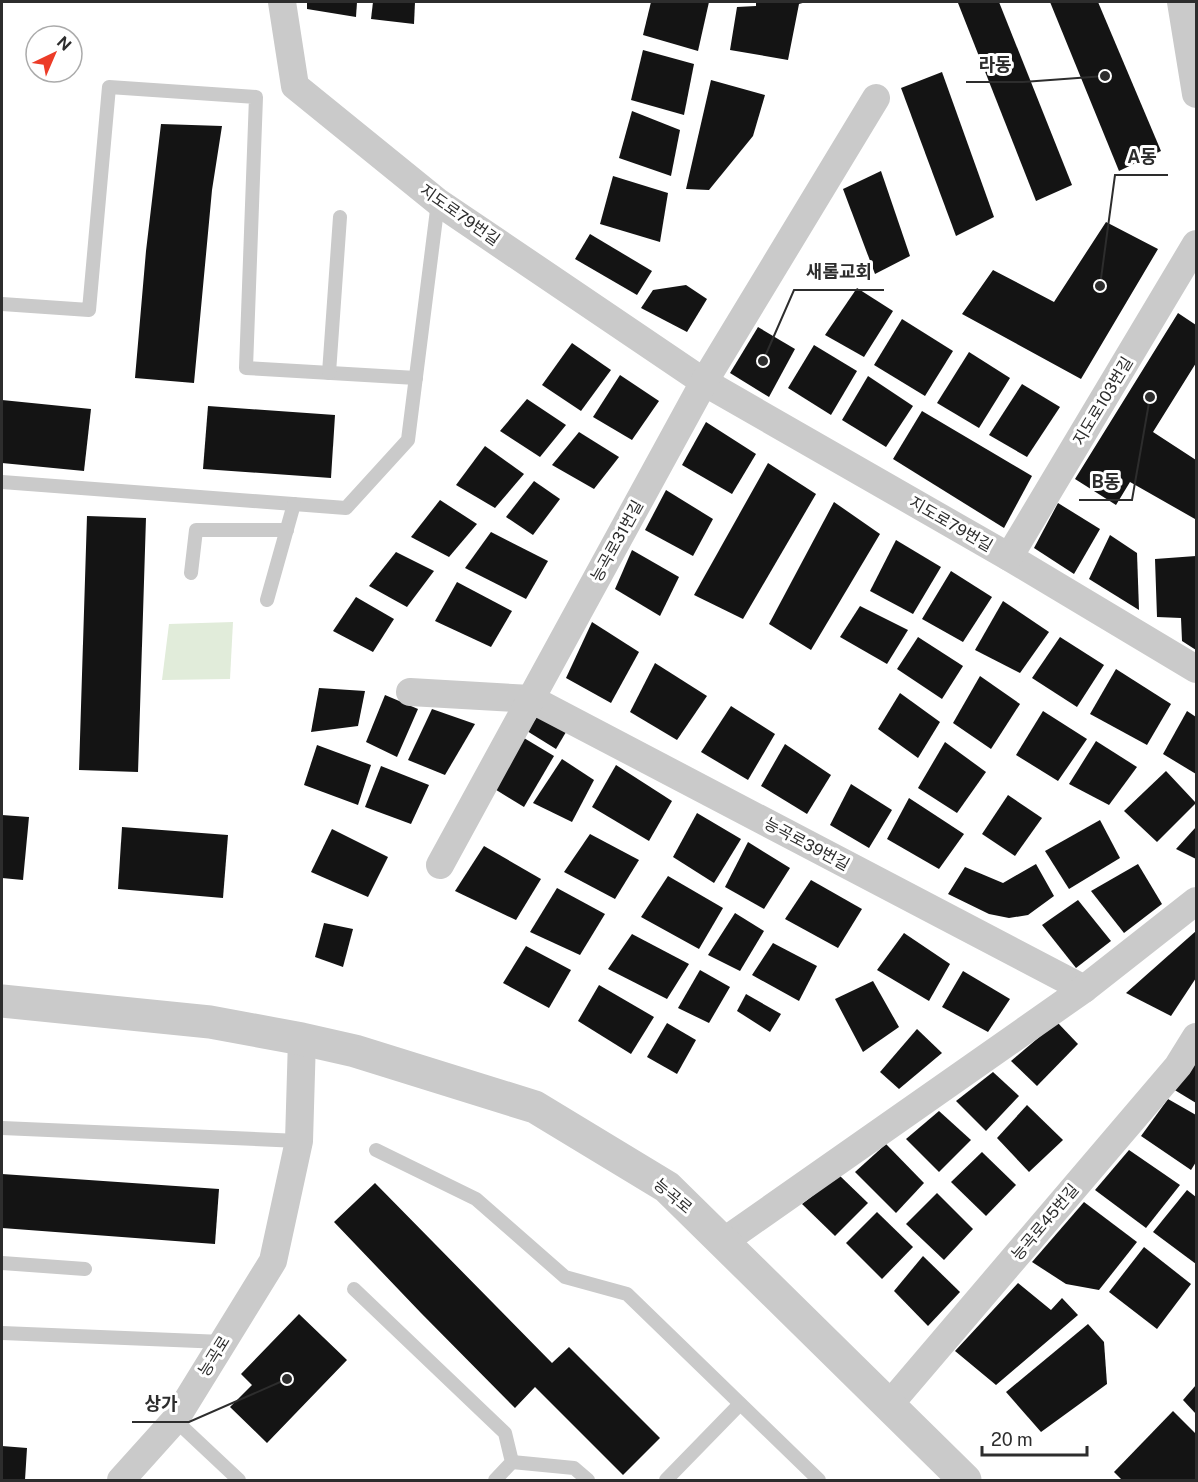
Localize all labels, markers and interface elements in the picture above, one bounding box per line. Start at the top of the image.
north arrow [24,24,84,84]
text: N [53,32,75,55]
callout: 라동 [966,46,1023,82]
text: 라동 [978,54,1012,75]
callout: A동 [1115,139,1168,175]
text: A동 [1127,146,1157,167]
street label: 지도로79번길 [417,181,503,249]
callout: 새롬교회 [794,254,884,290]
text: 새롬교회 [806,261,872,282]
street label: 지도로103번길 [1069,353,1137,449]
callout: B동 [1079,464,1132,500]
text: B동 [1092,471,1120,492]
street label: 지도로79번길 [906,493,996,555]
street label: 능곡로31번길 [587,497,647,585]
street label: 능곡로39번길 [761,814,853,874]
street label: 능곡로 [650,1175,696,1218]
street label: 능곡로45번길 [1008,1180,1082,1264]
street label: 능곡로 [194,1332,234,1380]
callout: 상가 [132,1386,189,1422]
text: 상가 [144,1393,178,1414]
scale bar [982,1419,1087,1457]
text: 20 m [991,1429,1033,1450]

